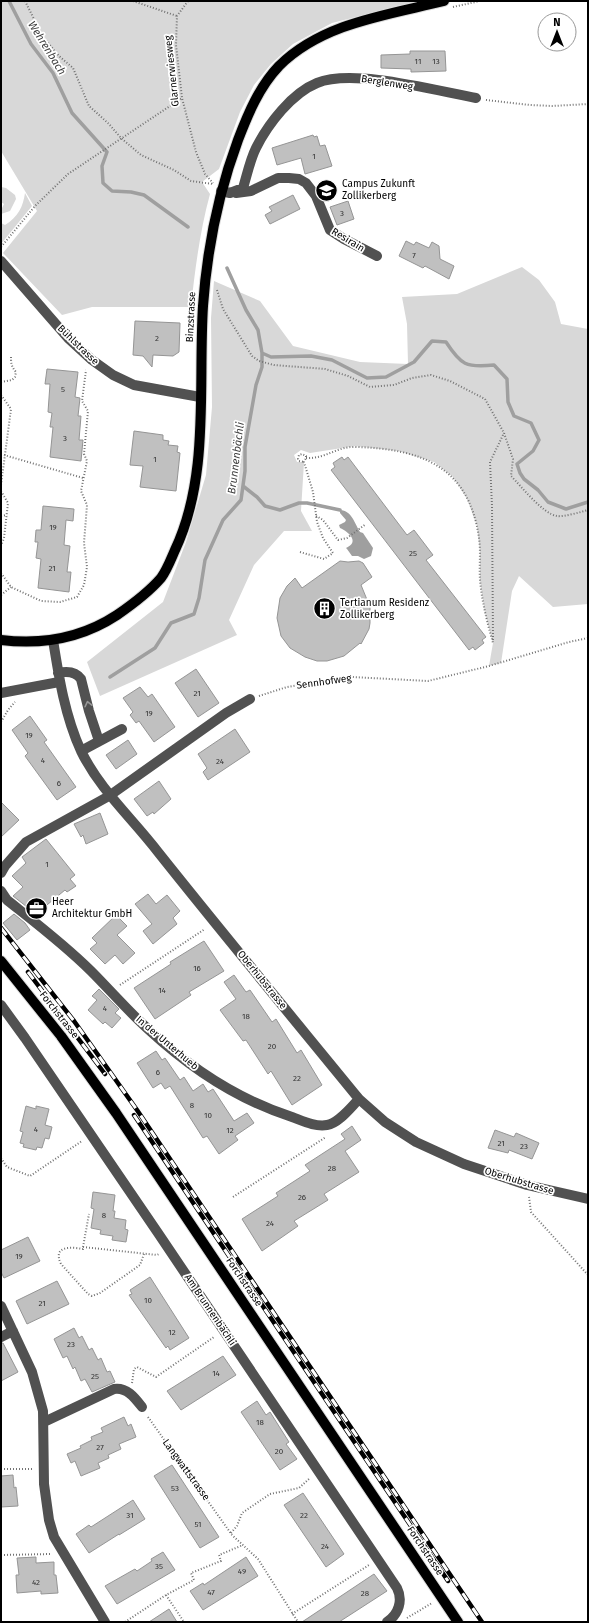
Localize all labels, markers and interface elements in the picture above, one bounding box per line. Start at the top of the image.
north arrow [537,12,577,52]
text: N [553,16,561,29]
water label: Wehrenbach [25,19,69,77]
street label: Glarnerwiesweg [162,34,182,107]
house number: 11 [415,57,421,66]
house number: 13 [432,57,440,66]
street label: Berglenweg [360,73,415,93]
house number: 1 [312,152,316,161]
school or university icon: Campus Zukunft Zollikerberg [313,177,339,203]
place label: Campus Zukunft Zollikerberg [342,178,416,202]
house number: 3 [340,209,344,218]
street label: Resirain [329,225,367,255]
house number: 7 [412,251,416,260]
street label: Binzstrasse [184,291,198,343]
street label: Bühlstrasse [55,322,101,368]
house number: 2 [155,334,159,343]
house number: 5 [61,385,65,394]
water label: Brunnenbächli [225,421,247,495]
house number: 3 [63,434,67,443]
house number: 1 [153,455,157,464]
house number: 19 [49,523,57,532]
house number: 25 [409,549,417,558]
house number: 21 [48,564,56,573]
building icon: Tertianum Residenz Zollikerberg [311,596,337,622]
place label: Tertianum Residenz Zollikerberg [340,597,430,621]
street label: Sennhofweg [296,672,353,692]
house number: 21 [193,689,201,698]
one-way arrow [84,701,92,707]
house number: 19 [145,709,153,718]
house number: 19 [25,731,33,740]
house number: 4 [41,756,46,765]
house number: 24 [216,757,225,766]
house number: 6 [57,779,61,788]
house number: 1 [45,860,49,869]
office icon: Heer Architektur GmbH [23,895,49,921]
place label: Heer Architektur GmbH [52,896,132,920]
street label: Oberhubstrasse [235,948,289,1012]
house number: 16 [193,964,201,973]
house number: 14 [158,986,167,995]
street label: Forchstrasse [37,989,81,1041]
house number: 4 [103,1004,108,1013]
house number: 18 [242,1012,251,1021]
street label: In der Unterhueb [133,1013,201,1073]
house number: 20 [268,1042,277,1051]
house number: 6 [156,1068,160,1077]
house number: 22 [293,1074,301,1083]
house number: 8 [190,1101,195,1110]
house number: 10 [204,1111,212,1120]
house number: 4 [34,1125,39,1134]
house number: 12 [226,1126,234,1135]
house number: 21 [497,1139,505,1148]
house number: 23 [520,1142,528,1151]
house number: 28 [328,1164,337,1173]
street label: Oberhubstrasse [483,1165,555,1197]
house number: 26 [298,1193,306,1202]
house number: 8 [102,1211,107,1220]
house number: 24 [266,1219,275,1228]
house number: 19 [15,1252,23,1261]
street label: Forchstrasse [223,1255,265,1309]
street label: Am Brunnenbächli [182,1272,238,1348]
house number: 10 [144,1296,152,1305]
house number: 21 [38,1299,46,1308]
house number: 12 [168,1328,176,1337]
house number: 23 [67,1340,75,1349]
house number: 14 [212,1369,221,1378]
house number: 25 [91,1372,99,1381]
house number: 18 [256,1418,265,1427]
street label: Langwattstrasse [160,1437,212,1503]
house number: 27 [96,1443,104,1452]
house number: 20 [275,1447,284,1456]
house number: 53 [171,1484,179,1493]
house number: 31 [126,1511,134,1520]
house number: 22 [300,1511,308,1520]
house number: 51 [194,1520,202,1529]
street label: Forchstrasse [404,1524,446,1578]
house number: 24 [321,1542,330,1551]
house number: 35 [155,1562,163,1571]
house number: 49 [238,1567,246,1576]
house number: 42 [32,1578,40,1587]
house number: 47 [207,1588,215,1597]
house number: 28 [361,1589,370,1598]

